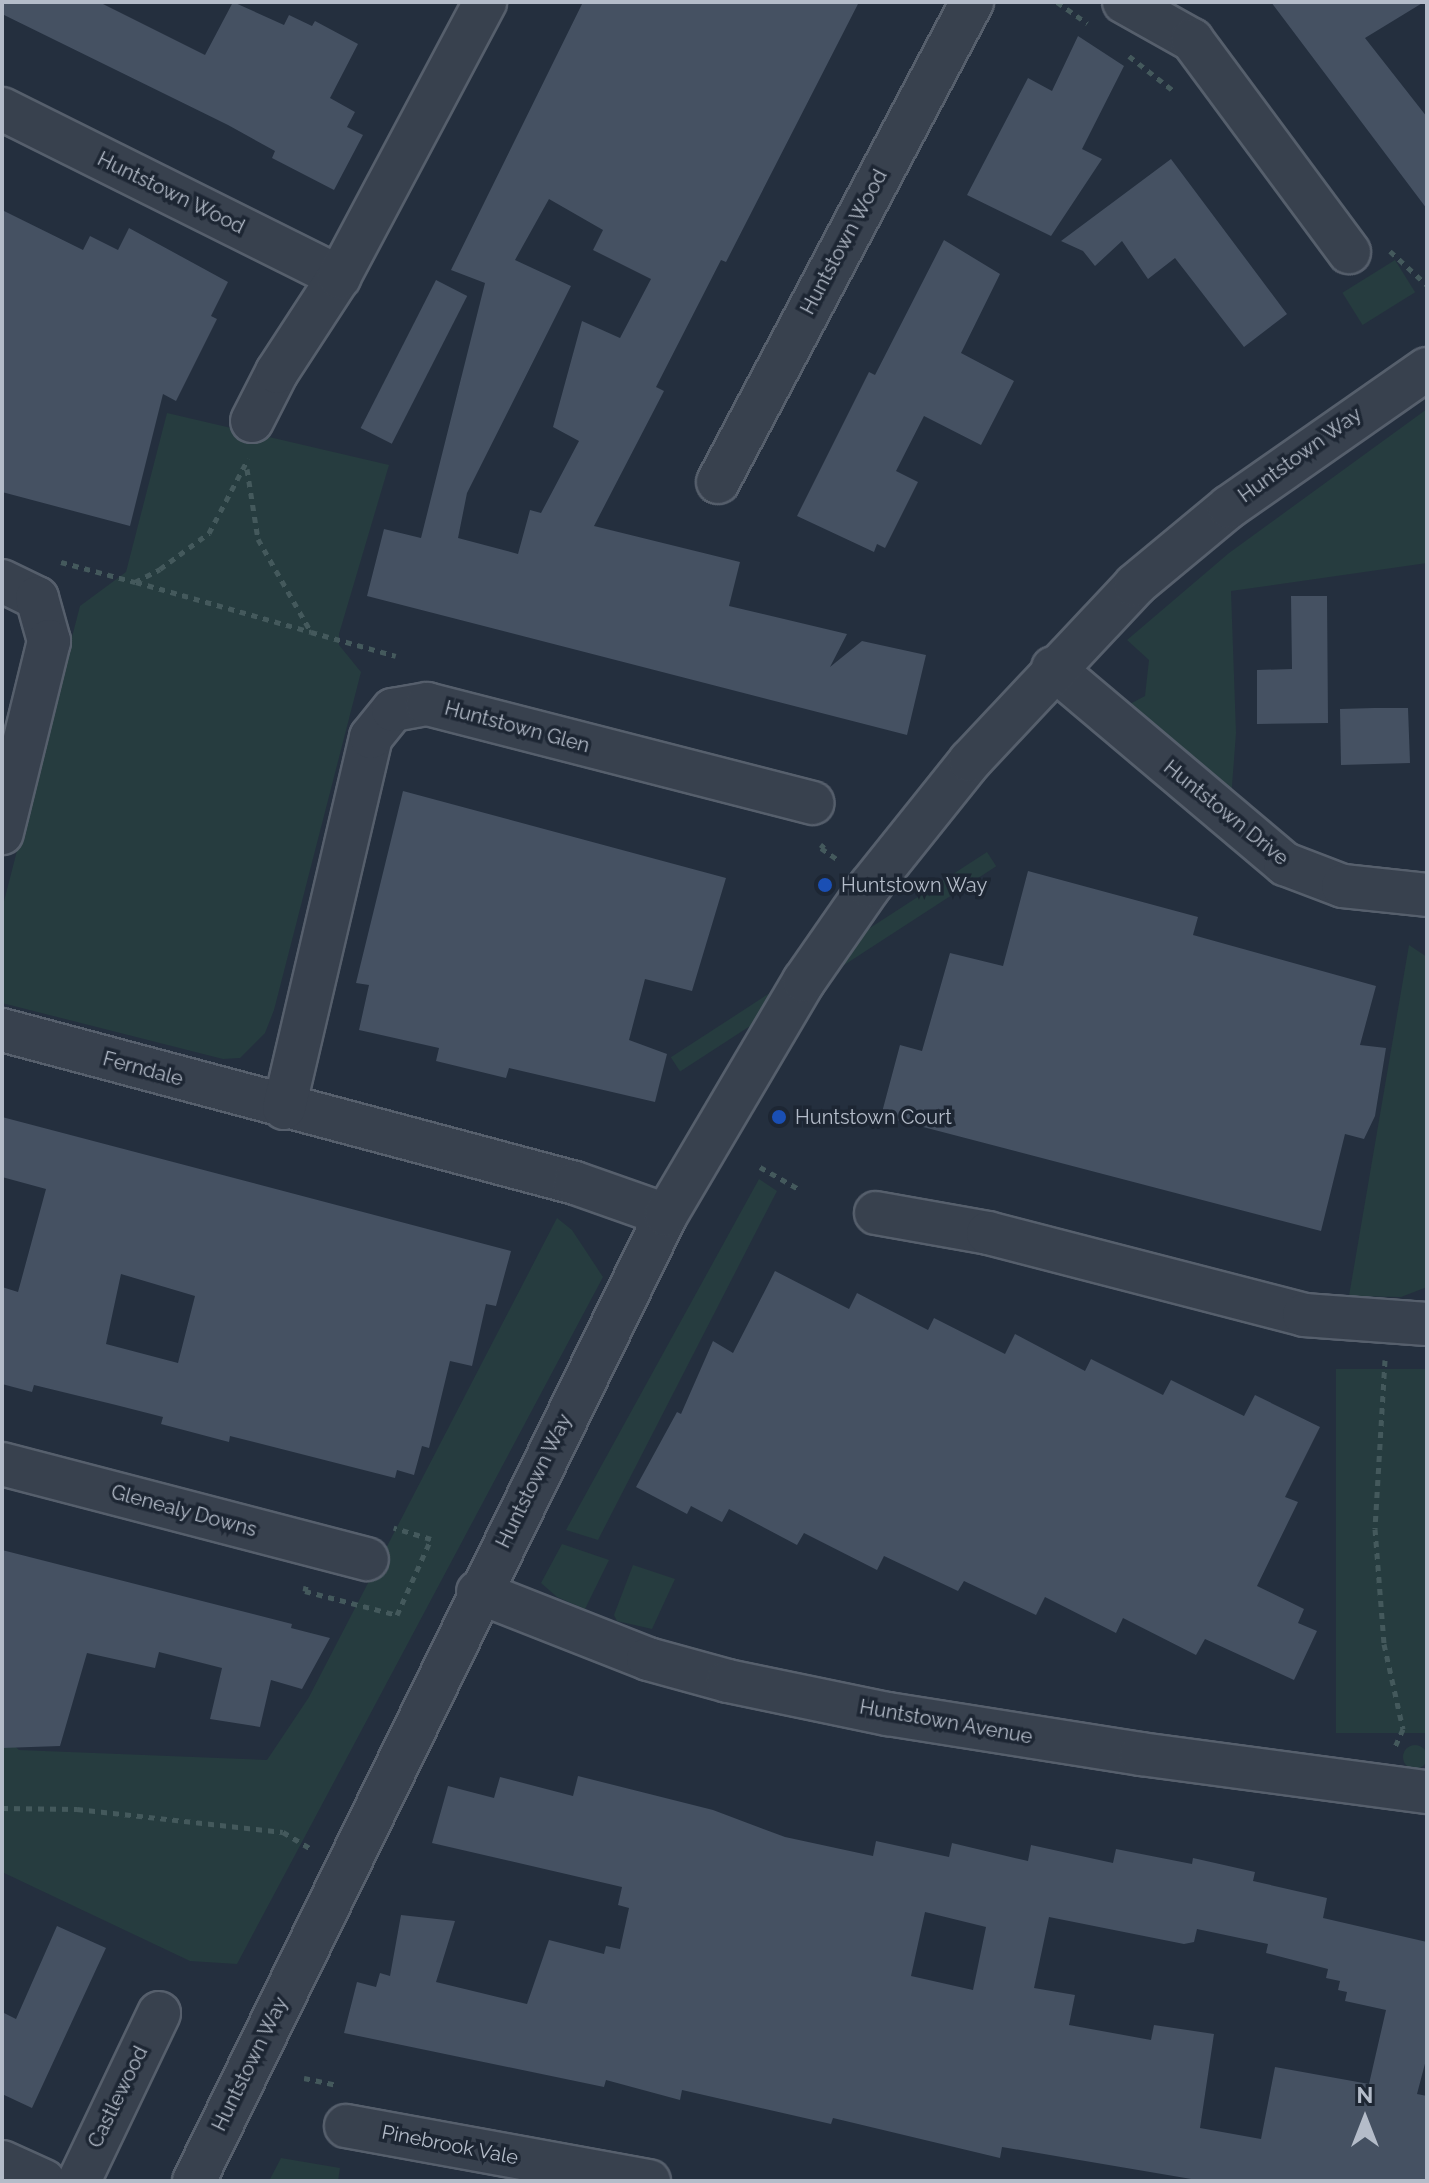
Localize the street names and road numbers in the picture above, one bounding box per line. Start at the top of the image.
street label: Huntstown Wood [93,147,249,239]
street label: Huntstown Wood [796,165,892,319]
street label: Huntstown Way [1234,402,1366,508]
street label: Huntstown Glen [442,696,592,758]
street label: Huntstown Drive [1159,755,1293,871]
street label: Ferndale [100,1047,186,1091]
street label: Huntstown Way [491,1410,577,1552]
street label: Glenealy Downs [108,1480,260,1542]
street label: Huntstown Avenue [857,1695,1035,1749]
street label: Huntstown Way [207,1993,293,2135]
street label: Castlewood [83,2042,153,2152]
street label: Pinebrook Vale [379,2120,521,2170]

